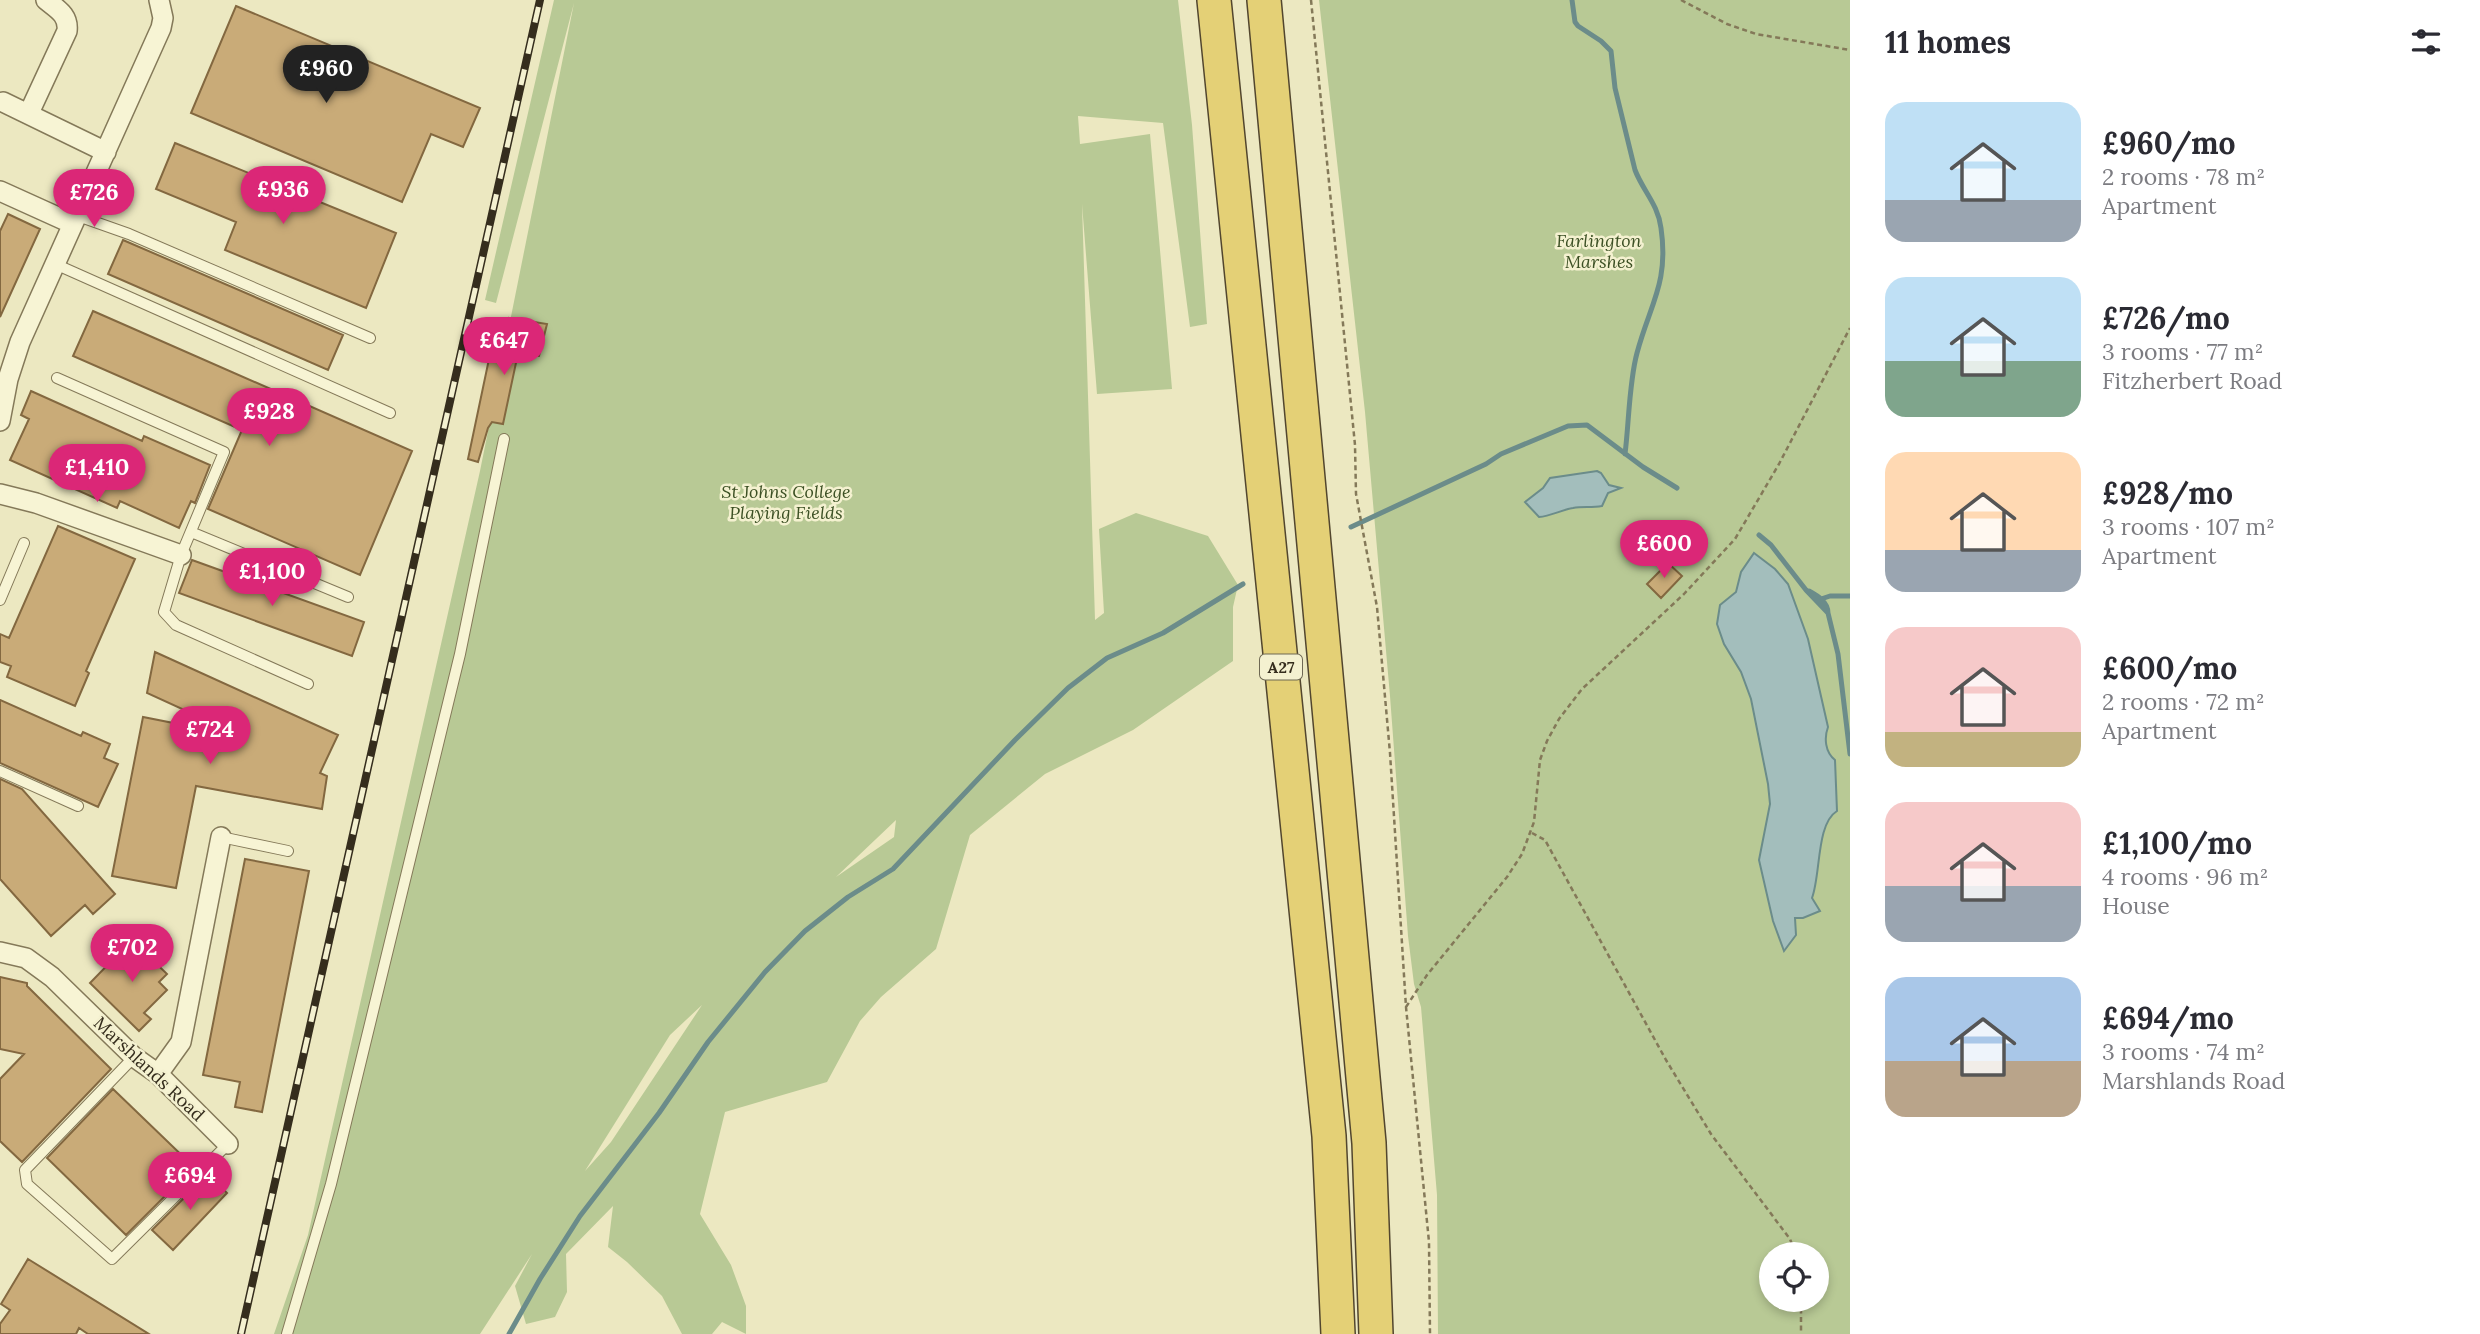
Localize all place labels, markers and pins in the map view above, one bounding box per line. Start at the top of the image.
pin: £960 [285,46,367,105]
pin: £936 [242,166,324,226]
pin: £726 [53,170,135,229]
pin: £647 [463,318,545,377]
pin: £928 [228,388,310,448]
pin: £1,410 [40,444,154,504]
pin: £600 [1623,520,1705,580]
pin: £1,100 [215,548,329,608]
pin: £724 [169,706,251,766]
pin: £702 [91,925,173,984]
pin: £694 [149,1152,231,1212]

